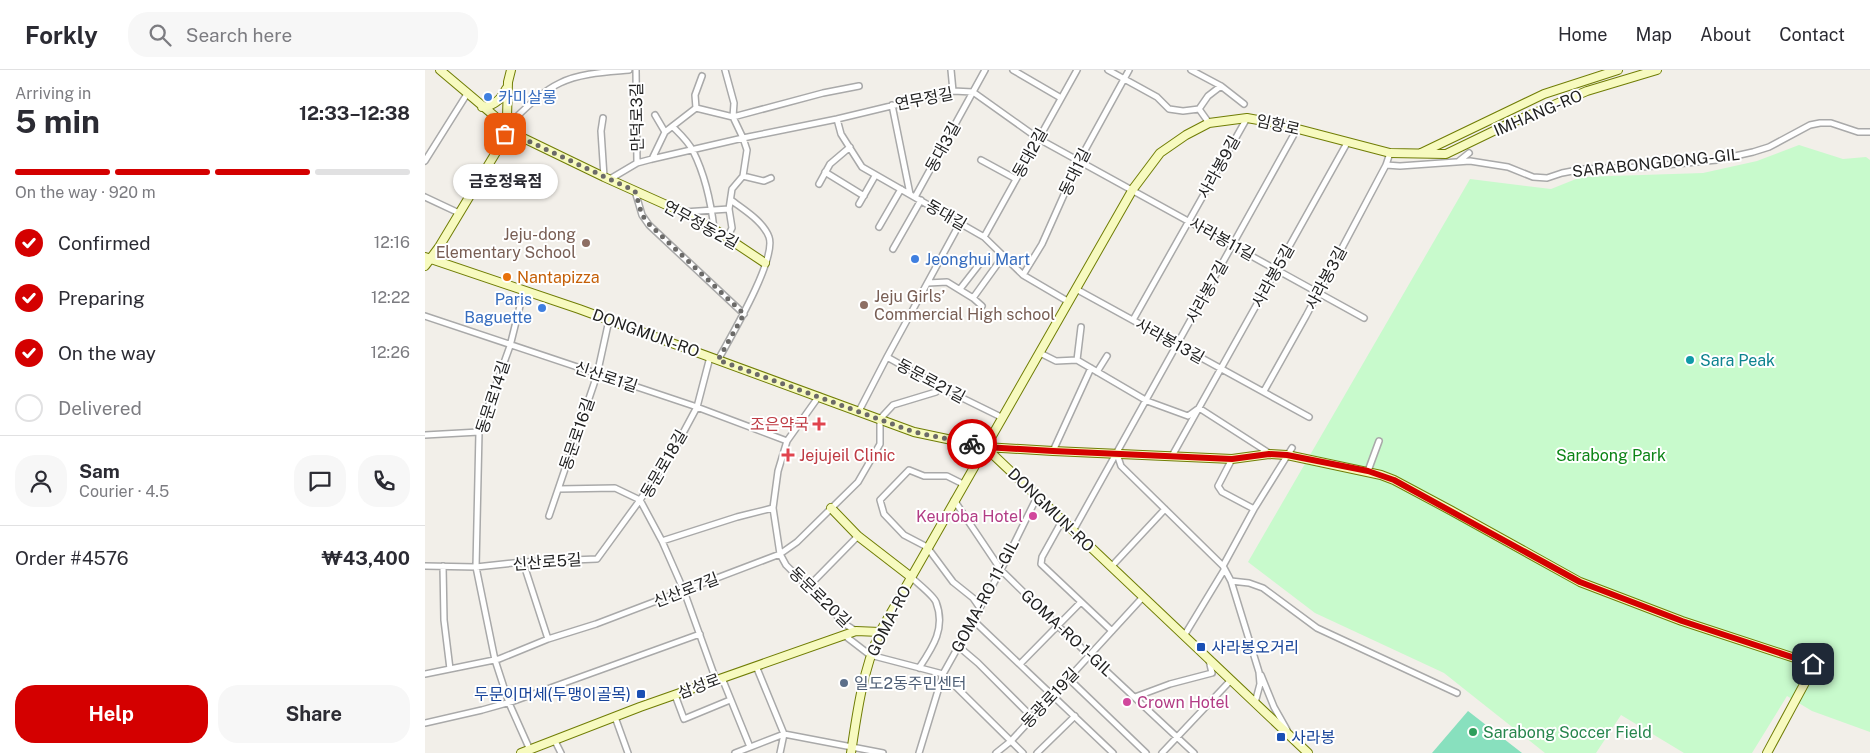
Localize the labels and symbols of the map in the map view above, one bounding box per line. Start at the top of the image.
street label: 만덕로3길 [627,82,647,152]
street label: 연무정길 [893,84,955,114]
street label: IMHANG-RO [1491,86,1585,140]
place label: 카미살롱 [498,88,557,107]
marker: 카미살롱 [482,91,494,103]
street label: 임항로 [1254,111,1302,139]
pin [484,113,526,155]
street label: 동대3길 [922,119,964,175]
street label: 동대2길 [1009,125,1051,181]
street label: 사라봉9길 [1194,132,1244,202]
street label: 동대1길 [1055,145,1095,199]
street label: SARABONGDONG-GIL [1571,145,1741,181]
callout: 금호정육점 [453,164,557,199]
street label: 동대길 [922,196,970,234]
street label: 연무정동2길 [660,197,742,253]
street label: 사라봉11길 [1186,213,1258,265]
place label: Jeju-dong Elementary School [436,225,576,262]
marker: Jeju-dong Elementary School [580,237,592,249]
street label: 사라봉5길 [1248,241,1298,311]
street label: 사라봉3길 [1301,243,1351,313]
place label: Jeonghui Mart [925,250,1030,269]
marker: Jeonghui Mart [909,253,921,265]
street label: 사라봉7길 [1182,257,1232,327]
place label: Nantapizza [517,268,600,287]
marker: Nantapizza [501,271,513,283]
place label: Jeju Girls’ Commercial High school [874,287,1055,324]
place label: Paris Baguette [464,290,532,327]
marker: Jeju Girls’ Commercial High school [858,299,870,311]
marker: Paris Baguette [536,302,548,314]
street label: DONGMUN-RO [590,305,702,361]
street label: 사라봉13길 [1132,314,1208,368]
place label: Sara Peak [1700,351,1775,370]
marker: Sara Peak [1684,354,1696,366]
street label: 동문로21길 [893,355,969,407]
street label: 동문로14길 [472,358,514,436]
street label: 신산로1길 [572,358,640,396]
street label: 동문로16길 [556,395,598,473]
place label: 조은약국 [750,415,809,434]
marker: 조은약국 [813,418,825,430]
courier [947,419,997,469]
street label: 동문로18길 [637,426,691,502]
place label: Jejujeil Clinic [799,446,896,465]
park label: Sarabong Park [1556,446,1666,465]
marker: Jejujeil Clinic [781,448,795,462]
street label: DONGMUN-RO [1004,464,1098,556]
place label: Keuroba Hotel [916,507,1023,526]
marker: Keuroba Hotel [1027,510,1039,522]
street label: GOMA-RO 11-GIL [947,536,1023,656]
street label: 신산로5길 [512,550,582,574]
street label: 동문로20길 [785,563,855,631]
street label: 신산로7길 [651,569,721,611]
street label: GOMA-RO [863,582,915,660]
street label: GOMA-RO 1-GIL [1017,586,1117,680]
place label: 사라봉오거리 [1211,638,1299,657]
marker: 사라봉오거리 [1195,641,1207,653]
pin [1792,643,1834,685]
street label: 동광로19길 [1017,664,1083,732]
street label: 삼성로 [675,669,723,702]
place label: 일도2동주민센터 [854,674,967,693]
marker: 일도2동주민센터 [838,677,850,689]
place label: 두문이머세(두맹이골목) [474,685,631,704]
marker: 두문이머세(두맹이골목) [635,688,647,700]
place label: Crown Hotel [1137,693,1230,712]
marker: Crown Hotel [1121,696,1133,708]
place label: Sarabong Soccer Field [1483,723,1652,742]
marker: Sarabong Soccer Field [1467,726,1479,738]
place label: 사라봉 [1291,728,1335,747]
marker: 사라봉 [1275,731,1287,743]

